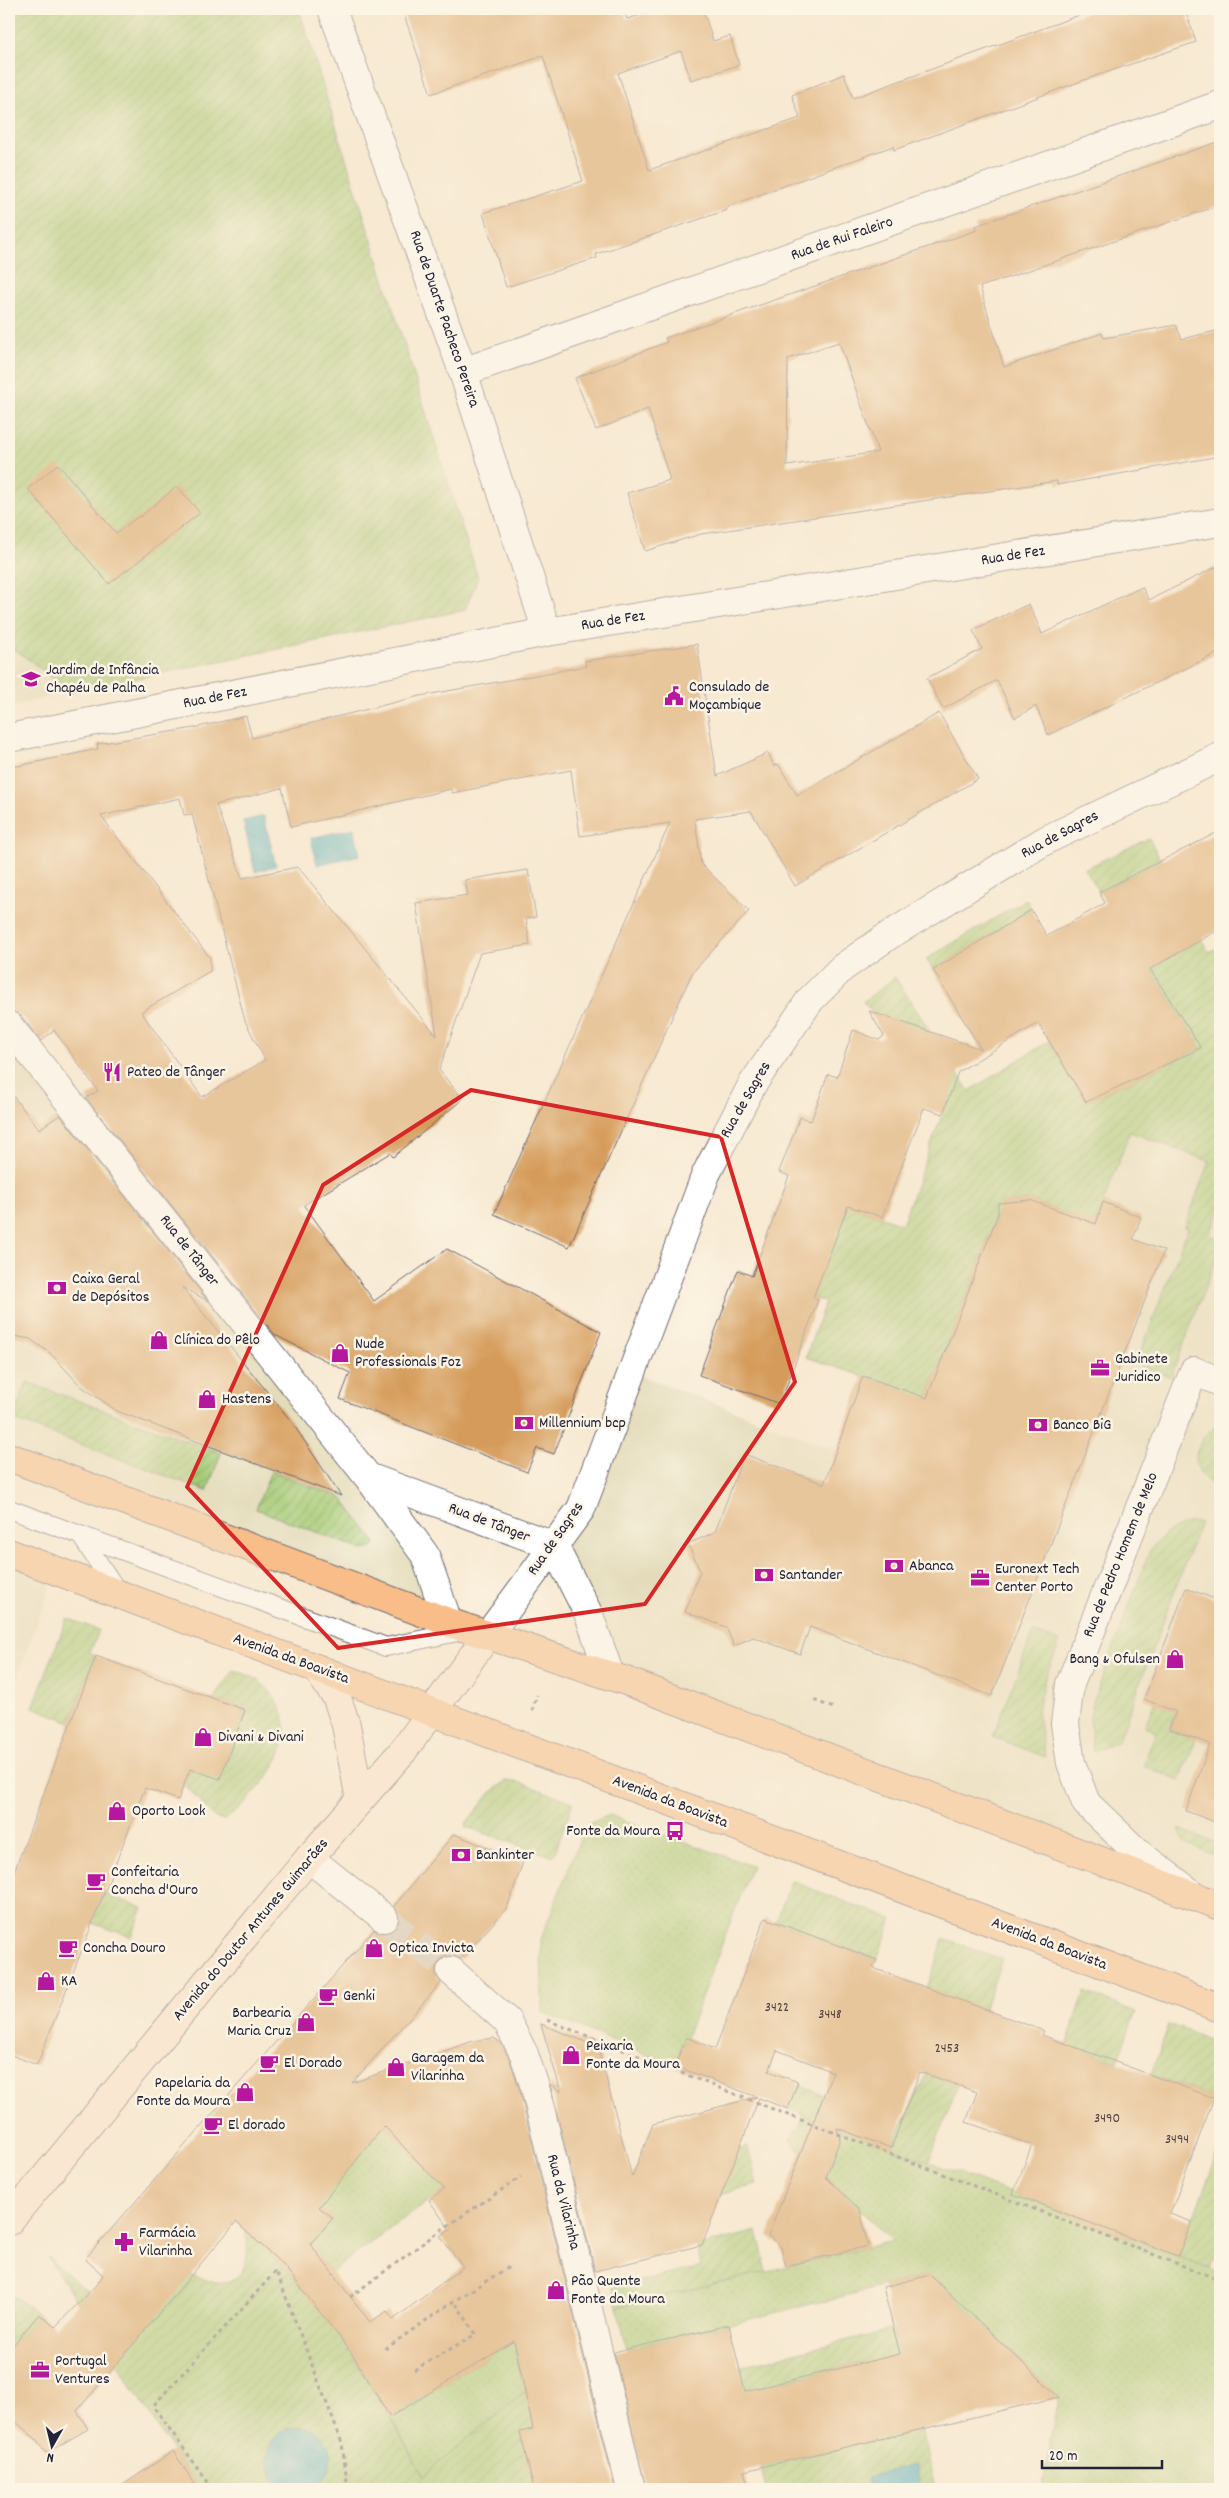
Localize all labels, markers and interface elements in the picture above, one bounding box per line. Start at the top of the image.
street label: Rua de Rui Faleiro [788,211,896,267]
street label: Rua de Duarte Pacheco Pereira [403,227,485,411]
street label: Rua de Fez [979,540,1047,572]
street label: Rua de Fez [579,605,647,637]
place label: Jardim de Infância Chapéu de Palha [46,659,159,700]
school or university icon: Jardim de Infância Chapéu de Palha [20,668,42,690]
place label: Consulado de Moçambique [689,676,769,717]
street label: Rua de Fez [181,681,249,715]
public building icon: Consulado de Moçambique [663,685,685,707]
street label: Rua de Sagres [1017,805,1103,865]
street label: Rua de Sagres [715,1057,777,1143]
restaurant icon: Pateo de Tânger [101,1061,123,1083]
place label: Pateo de Tânger [127,1061,226,1084]
street label: Rua de Tânger [154,1210,225,1292]
place label: Caixa Geral de Depósitos [72,1268,150,1309]
bank icon: Caixa Geral de Depósitos [46,1277,68,1299]
shop icon: Clínica do Pêlo [148,1329,170,1351]
place label: Clínica do Pêlo [174,1329,260,1352]
place label: Nude Professionals Foz [355,1333,461,1374]
shop icon: Nude Professionals Foz [329,1342,351,1364]
place label: Gabinete Juridico [1115,1348,1168,1389]
office icon: Gabinete Juridico [1089,1357,1111,1379]
shop icon: Hastens [196,1388,218,1410]
place label: Hastens [222,1388,272,1411]
bank icon: Millennium bcp [513,1412,535,1434]
place label: Millennium bcp [539,1412,626,1435]
bank icon: Banco BiG [1027,1414,1049,1436]
place label: Banco BiG [1053,1414,1111,1437]
street label: Rua de Pedro Homem de Melo [1077,1469,1165,1641]
street label: Rua de Tânger [445,1497,533,1549]
street label: Rua de Sagres [522,1497,590,1581]
bank icon: Abanca [883,1555,905,1577]
place label: Abanca [909,1555,954,1578]
place label: Euronext Tech Center Porto [995,1558,1079,1599]
bank icon: Santander [753,1564,775,1586]
place label: Santander [779,1564,842,1587]
office icon: Euronext Tech Center Porto [969,1567,991,1589]
street label: Avenida da Boavista [230,1627,353,1691]
place label: Bang & Ofulsen [1069,1648,1160,1671]
shop icon: Bang & Ofulsen [1164,1648,1186,1670]
shop icon: Divani & Divani [192,1726,214,1748]
place label: Divani & Divani [218,1726,304,1749]
street label: Avenida da Boavista [609,1769,732,1835]
shop icon: Oporto Look [106,1800,128,1822]
place label: Oporto Look [132,1800,206,1823]
place label: Fonte da Moura [566,1820,660,1843]
bus stop icon: Fonte da Moura [664,1820,686,1842]
street label: Avenida do Doutor Antunes Guimarães [167,1833,335,2026]
bank icon: Bankinter [450,1844,472,1866]
place label: Bankinter [476,1844,534,1867]
place label: Confeitaria Concha d'Ouro [111,1861,198,1902]
cafe icon: Confeitaria Concha d'Ouro [85,1870,107,1892]
street label: Avenida da Boavista [988,1911,1111,1977]
cafe icon: Concha Douro [57,1937,79,1959]
place label: Concha Douro [83,1937,166,1960]
shop icon: Optica Invicta [363,1937,385,1959]
place label: Optica Invicta [389,1937,474,1960]
shop icon: KA [35,1970,57,1992]
place label: KA [61,1970,77,1993]
cafe icon: Genki [317,1985,339,2007]
place label: Genki [343,1985,375,2008]
house number: 3422 [765,1998,789,2018]
place label: Barbearia Maria Cruz [227,2002,291,2043]
house number: 3448 [818,2005,842,2025]
shop icon: Barbearia Maria Cruz [295,2011,317,2033]
place label: Peixaria Fonte da Moura [586,2035,680,2076]
house number: 2453 [935,2039,959,2059]
shop icon: Peixaria Fonte da Moura [560,2044,582,2066]
place label: Garagem da Vilarinha [411,2047,484,2088]
cafe icon: El Dorado [258,2052,280,2074]
place label: El Dorado [284,2052,342,2075]
shop icon: Garagem da Vilarinha [385,2056,407,2078]
place label: Papelaria da Fonte da Moura [136,2072,230,2113]
shop icon: Papelaria da Fonte da Moura [234,2081,256,2103]
house number: 3490 [1094,2109,1120,2129]
cafe icon: El dorado [202,2114,224,2136]
place label: El dorado [228,2114,285,2137]
house number: 3494 [1165,2130,1189,2150]
street label: Rua da Vilarinha [540,2152,586,2253]
place label: Farmácia Vilarinha [139,2222,196,2263]
pharmacy icon: Farmácia Vilarinha [113,2231,135,2253]
place label: Pão Quente Fonte da Moura [571,2270,665,2311]
shop icon: Pão Quente Fonte da Moura [545,2279,567,2301]
place label: Portugal Ventures [55,2350,110,2391]
office icon: Portugal Ventures [29,2359,51,2381]
north arrow [28,2420,78,2470]
scale bar [1042,2438,1162,2470]
text: N [46,2446,55,2467]
text: 20 m [1049,2446,1077,2468]

